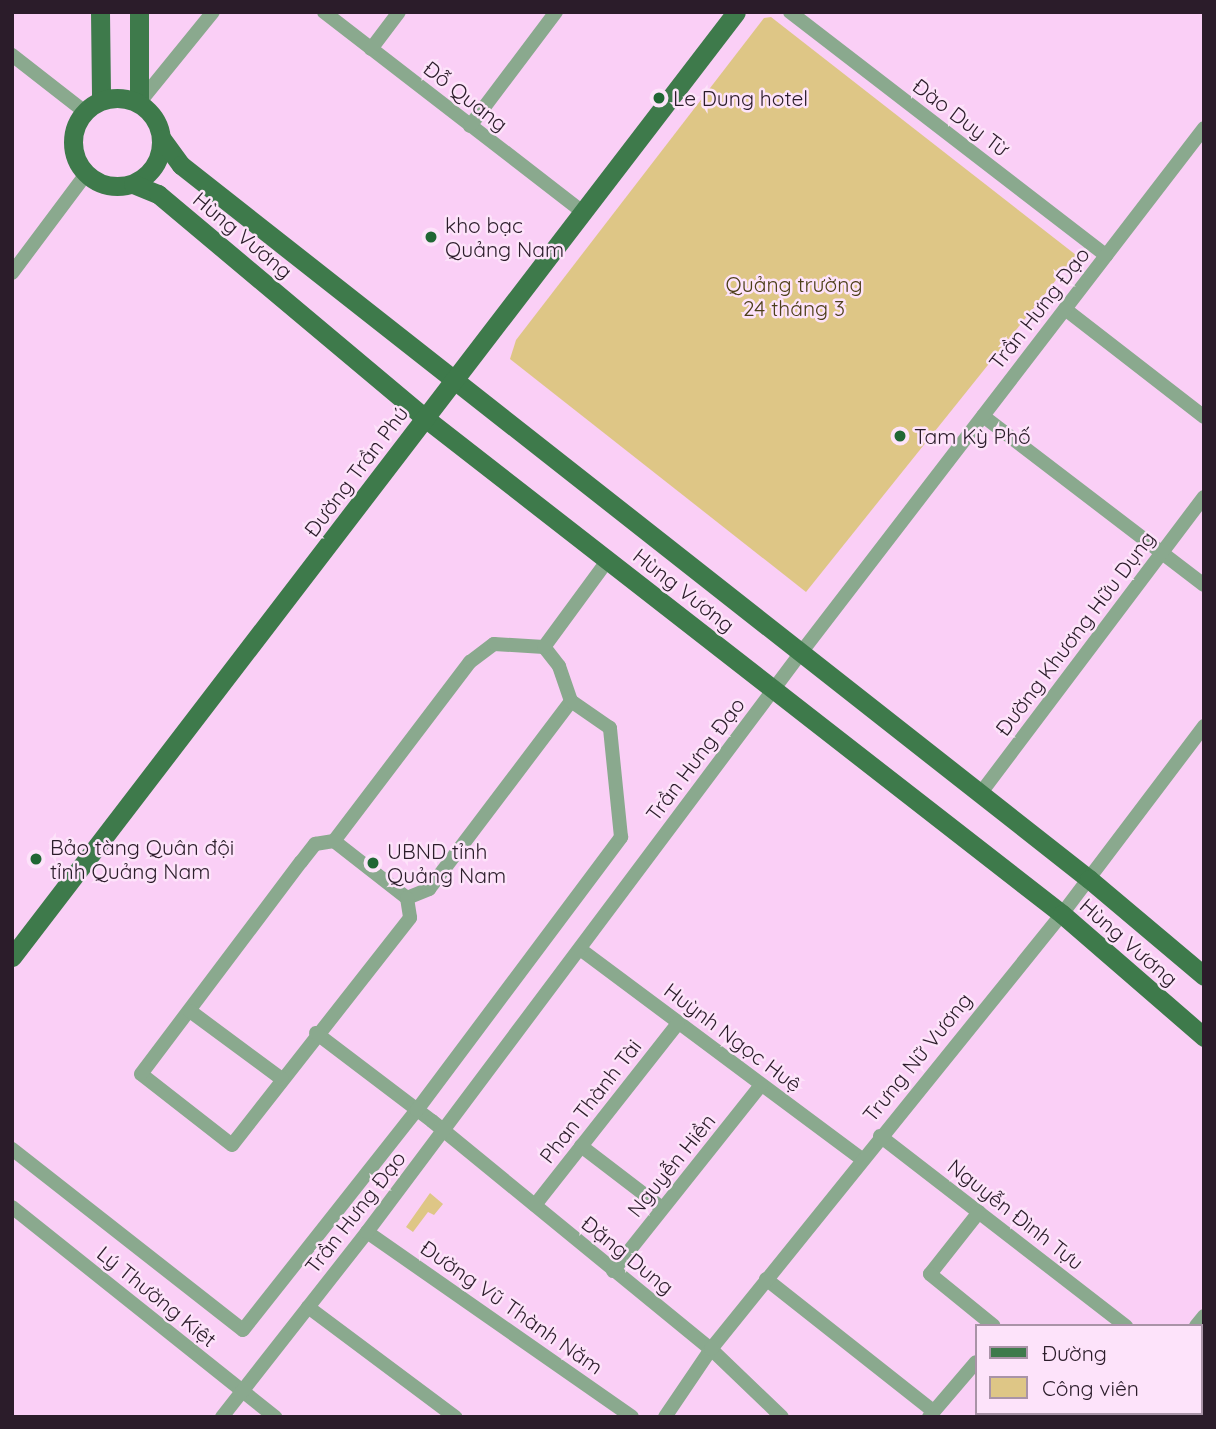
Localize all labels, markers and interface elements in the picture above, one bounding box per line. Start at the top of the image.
street label: Đỗ Quang [419,55,513,137]
street label: Đào Duy Từ [908,73,1014,161]
place label: Le Dung hotel [673,85,808,111]
marker: Le Dung hotel [651,90,667,106]
street label: Hùng Vương [188,186,298,284]
place label: kho bạc Quảng Nam [445,212,564,262]
marker: kho bạc Quảng Nam [423,229,439,245]
street label: Trần Hưng Đạo [983,242,1095,374]
park label: Quảng trường 24 tháng 3 [725,271,863,321]
street label: Đường Trần Phú [299,401,413,541]
place label: Tam Kỳ Phố [914,423,1031,449]
marker: Tam Kỳ Phố [892,428,908,444]
street label: Đường Khương Hữu Dụng [990,526,1160,740]
street label: Hùng Vương [628,543,740,637]
street label: Trần Hưng Đạo [640,692,750,826]
place label: Bảo tàng Quân đội tỉnh Quảng Nam [50,834,234,884]
place label: UBND tỉnh Quảng Nam [387,838,506,888]
marker: Bảo tàng Quân đội tỉnh Quảng Nam [28,851,44,867]
marker: UBND tỉnh Quảng Nam [365,855,381,871]
street label: Hùng Vương [1075,893,1183,991]
street label: Huỳnh Ngọc Huệ [659,977,807,1097]
street label: Trưng Nữ Vương [857,987,977,1127]
street label: Phan Thành Tài [534,1034,646,1168]
street label: Nguyễn Hiền [622,1108,720,1222]
street label: Trần Hưng Đạo [299,1146,411,1278]
street label: Nguyễn Đình Tựu [943,1153,1089,1275]
street label: Đặng Dung [577,1210,679,1300]
street label: Đường Vũ Thành Năm [416,1235,608,1379]
street label: Lý Thường Kiệt [92,1240,222,1352]
legend [974,1324,1202,1415]
text: Đường [1042,1340,1107,1366]
text: Công viên [1042,1375,1139,1401]

